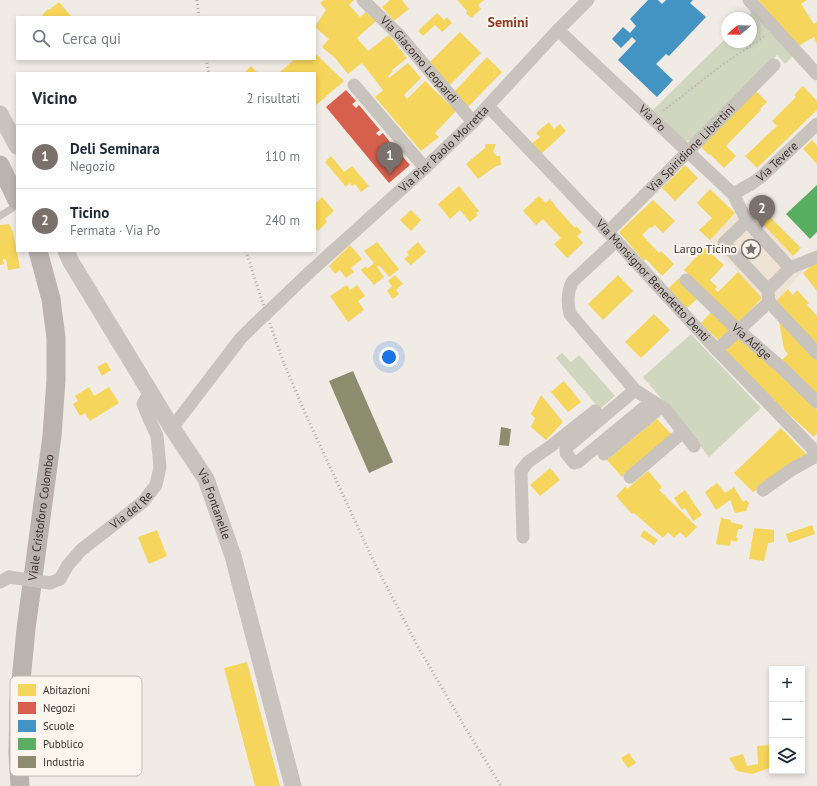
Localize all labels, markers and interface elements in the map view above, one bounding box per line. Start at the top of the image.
street label: Via Giacomo Leopardi [376,12,462,106]
north arrow [721,12,757,48]
district label: Semini [488,13,529,31]
search box [16,16,316,60]
icon: search [30,27,52,49]
text: Cerca qui [62,29,121,48]
text: Vicino [32,87,77,109]
text: 2 risultati [247,90,300,107]
street label: Via Po [635,101,669,134]
street label: Via Spiridione Libertini [643,101,738,196]
street label: Via Pier Paolo Morretta [395,102,492,196]
street label: Via Tevere [753,138,801,185]
text: Deli Seminara [70,139,160,158]
pin: 1 [377,142,403,175]
text: 1 [41,148,49,165]
text: 110 m [265,148,300,165]
text: Negozio [70,158,115,175]
pin: 2 [749,195,775,228]
text: Ticino [70,203,109,222]
text: 2 [41,212,49,229]
text: 240 m [265,212,300,229]
street label: Via Monsignor Benedetto Denti [592,215,713,344]
text: Fermata · Via Po [70,222,160,239]
place icon: Largo Ticino [740,238,762,260]
place label: Largo Ticino [674,241,737,256]
street label: Via Adige [728,319,775,363]
your location [379,347,399,367]
street label: Viale Cristoforo Colombo [24,453,56,583]
street label: Via Fontanelle [194,465,235,541]
street label: Via del Re [106,488,156,532]
map controls [769,666,805,774]
button: + [769,666,805,702]
legend [10,676,142,776]
text: Abitazioni [43,683,90,697]
text: Negozi [43,701,75,715]
button: − [769,702,805,738]
text: Scuole [43,719,75,733]
text: Pubblico [43,737,83,751]
button: layers [769,738,805,774]
text: Industria [43,755,85,769]

